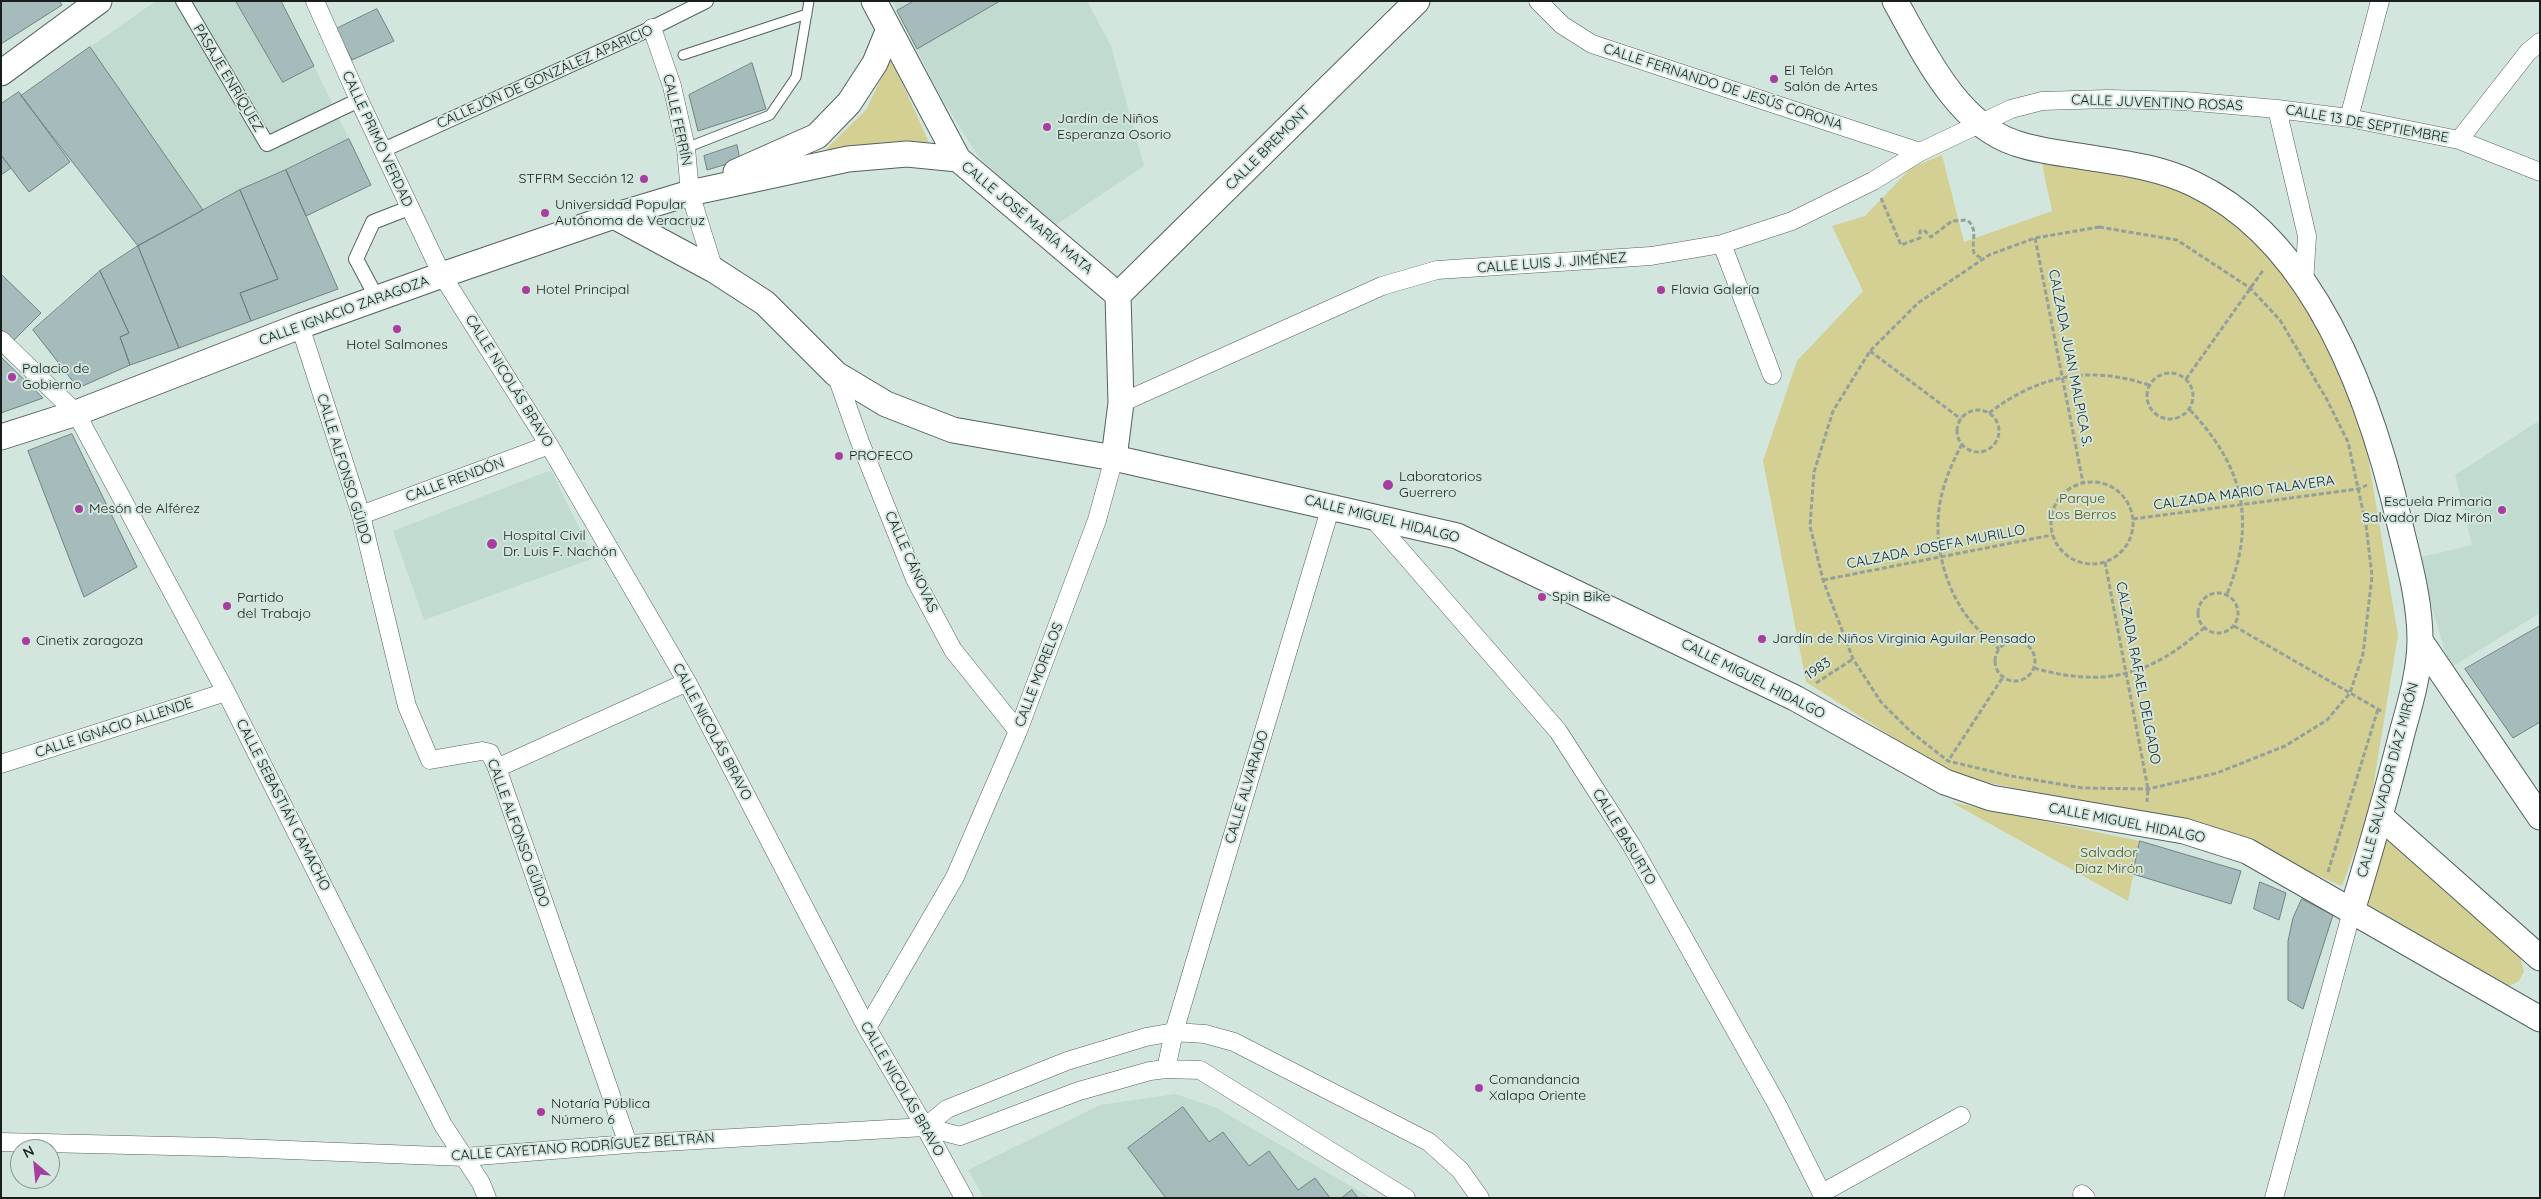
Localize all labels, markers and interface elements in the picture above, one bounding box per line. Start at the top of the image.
street label: PASAJE ENRÍQUEZ [189,21,267,135]
street label: CALLEJÓN DE GONZÁLEZ APARICIO [434,22,656,132]
street label: CALLE FERNANDO DE JESÚS CORONA [1601,40,1845,134]
place label: El Telón Salón de Artes [1784,63,1878,95]
street label: CALLE PRIMO VERDAD [338,68,416,210]
street label: CALLE FERRÍN [659,73,695,167]
marker: El Telón Salón de Artes [1768,73,1780,85]
street label: CALLE JUVENTINO ROSAS [2071,92,2243,114]
street label: CALLE 13 DE SEPTIEMBRE [2284,101,2450,147]
street label: CALLE BREMONT [1222,102,1314,194]
place label: Jardín de Niños Esperanza Osorio [1057,111,1171,144]
marker: Jardín de Niños Esperanza Osorio [1041,121,1053,133]
street label: CALLE JOSÉ MARÍA MATA [958,158,1096,278]
place label: STFRM Sección 12 [518,171,634,187]
marker: STFRM Sección 12 [638,173,650,185]
place label: Universidad Popular Autónoma de Veracruz [555,197,705,230]
marker: Universidad Popular Autónoma de Veracruz [539,207,551,219]
street label: CALLE LUIS J. JIMÉNEZ [1477,249,1627,277]
street label: CALZADA JUAN MALPICA S. [2045,268,2095,448]
street label: CALLE IGNACIO ZARAGOZA [257,272,431,350]
place label: Hotel Principal [536,282,629,298]
place label: Flavia Galería [1671,282,1759,298]
marker: Hotel Principal [520,284,532,296]
marker: Flavia Galería [1655,284,1667,296]
street label: CALLE NICOLÁS BRAVO [461,312,557,450]
marker: Hotel Salmones [391,323,403,335]
place label: Hotel Salmones [346,337,448,353]
place label: Palacio de Gobierno [22,361,89,394]
marker: Palacio de Gobierno [6,371,18,383]
street label: CALLE ALFONSO GÜIDO [313,392,375,546]
place label: PROFECO [849,448,913,464]
marker: PROFECO [833,450,845,462]
street label: CALLE RENDÓN [404,454,506,506]
place label: Laboratorios Guerrero [1399,469,1482,502]
street label: CALZADA MARIO TALAVERA [2153,472,2335,514]
marker: Laboratorios Guerrero [1381,478,1395,492]
park label: Parque Los Berros [2048,491,2116,524]
street label: CALLE MIGUEL HIDALGO [1303,492,1461,546]
place label: Escuela Primaria Salvador Díaz Mirón [2362,494,2492,526]
place label: Mesón de Alférez [89,501,200,517]
marker: Mesón de Alférez [73,503,85,515]
marker: Escuela Primaria Salvador Díaz Mirón [2496,504,2508,516]
street label: CALLE CÁNOVAS [881,509,941,615]
street label: CALZADA JOSEFA MURILLO [1845,521,2027,573]
place label: Hospital Civil Dr. Luis F. Nachón [503,528,617,560]
marker: Hospital Civil Dr. Luis F. Nachón [485,537,499,551]
street label: CALZADA RAFAEL DELGADO [2112,580,2164,766]
place label: Spin Bike [1552,589,1610,605]
place label: Partido del Trabajo [237,590,311,622]
marker: Spin Bike [1536,591,1548,603]
marker: Partido del Trabajo [221,600,233,612]
street label: CALLE MORELOS [1011,620,1067,730]
place label: Jardín de Niños Virginia Aguilar Pensado [1772,631,2036,647]
place label: Cinetix zaragoza [36,633,143,649]
marker: Jardín de Niños Virginia Aguilar Pensado [1756,633,1768,645]
marker: Cinetix zaragoza [20,635,32,647]
street label: CALLE MIGUEL HIDALGO [1678,635,1828,723]
street label: 1983 [1802,654,1834,684]
street label: CALLE NICOLÁS BRAVO [669,661,755,803]
street label: CALLE SALVADOR DÍAZ MIRÓN [2354,681,2422,879]
street label: CALLE IGNACIO ALLENDE [33,695,195,761]
street label: CALLE SEBASTIÁN CAMACHO [232,716,334,894]
street label: CALLE ALVARADO [1222,728,1272,846]
street label: CALLE ALFONSO GÜIDO [483,757,553,909]
street label: CALLE BASURTO [1589,786,1659,888]
street label: CALLE MIGUEL HIDALGO [2047,800,2207,846]
park label: Salvador Díaz Mirón [2075,845,2143,878]
street label: CALLE NICOLÁS BRAVO [857,1019,947,1159]
place label: Comandancia Xalapa Oriente [1489,1072,1586,1104]
marker: Comandancia Xalapa Oriente [1473,1082,1485,1094]
place label: Notaría Pública Número 6 [551,1096,650,1128]
marker: Notaría Pública Número 6 [535,1106,547,1118]
street label: CALLE CAYETANO RODRÍGUEZ BELTRÁN [451,1129,715,1165]
north arrow [10,1139,60,1189]
text: N [20,1141,37,1162]

